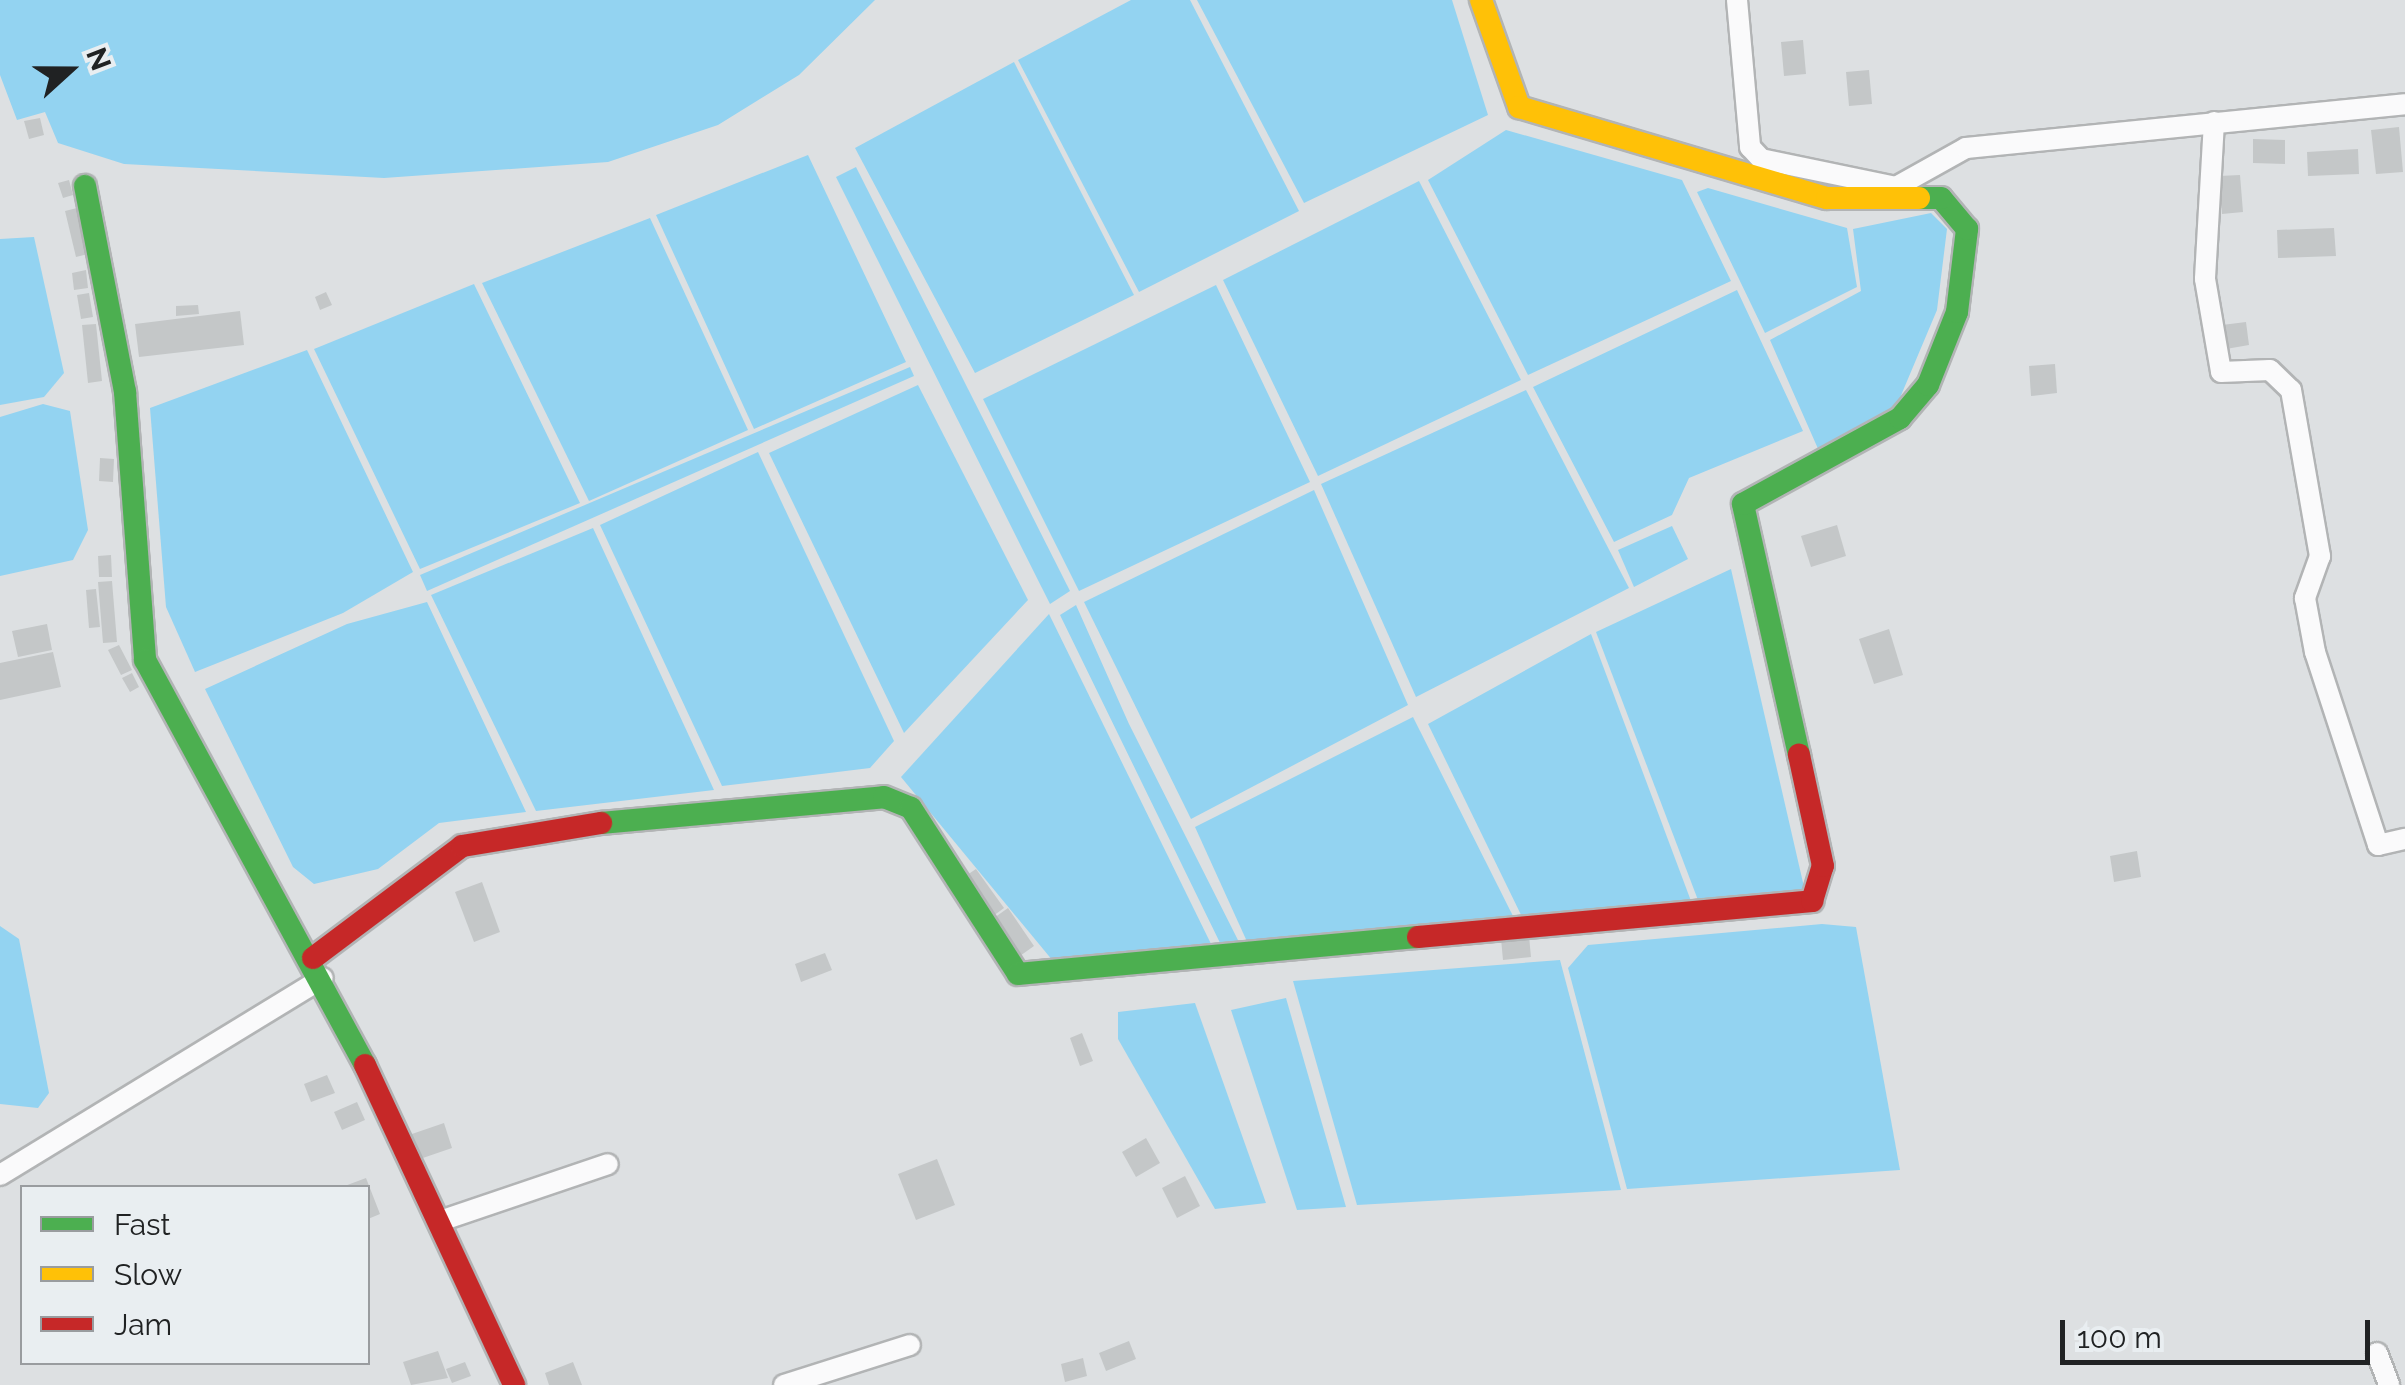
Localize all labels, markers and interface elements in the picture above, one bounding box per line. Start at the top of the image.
north arrow [20,20,120,120]
text: N [79,43,118,75]
legend [20,1185,370,1365]
text: Fast [114,1207,171,1242]
text: Slow [114,1257,182,1292]
scale bar [2065,1300,2375,1362]
text: Jam [114,1307,172,1342]
text: 100 m [2077,1320,2162,1355]

